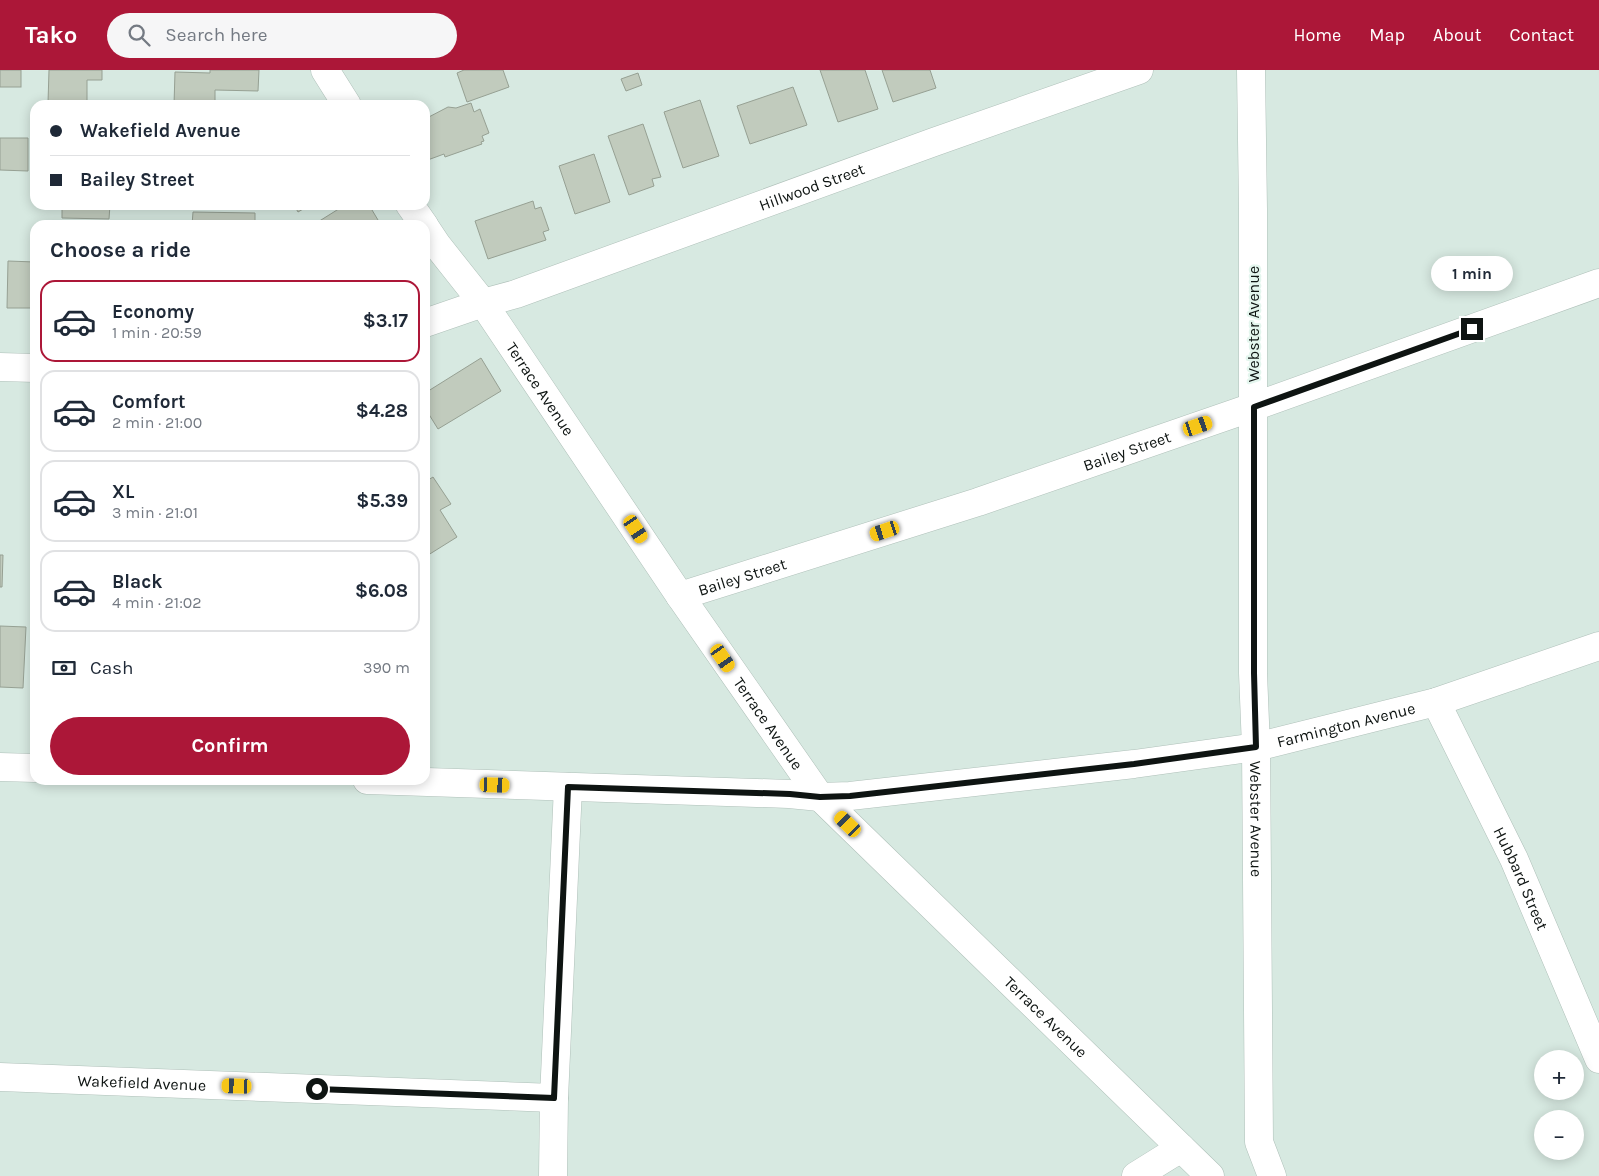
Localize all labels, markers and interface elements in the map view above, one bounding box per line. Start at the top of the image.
search box [107,13,457,58]
text: Tako [25,21,77,49]
icon: search [125,21,153,49]
text: Search here [165,24,268,46]
text: Home [1293,24,1341,46]
text: Map [1369,24,1405,46]
text: About [1433,24,1482,46]
text: Contact [1510,24,1574,46]
text: Wakefield Avenue [80,120,240,142]
street label: Hillwood Street [756,159,867,214]
text: Bailey Street [80,169,195,191]
text: Choose a ride [50,237,191,263]
callout: 1 min [1431,256,1513,292]
text: 1 min [1452,264,1492,283]
street label: Webster Avenue [1244,266,1263,382]
icon: car [52,299,97,344]
text: Economy [112,301,194,323]
text: $3.17 [363,310,408,332]
route end [1461,318,1483,340]
text: 1 min · 20:59 [112,323,202,342]
street label: Terrace Avenue [503,338,579,439]
icon: car [52,389,97,434]
text: Comfort [112,391,186,413]
text: $4.28 [356,400,408,422]
text: 2 min · 21:00 [112,413,202,432]
car [1181,414,1214,438]
street label: Bailey Street [1081,427,1173,474]
icon: car [52,479,97,524]
text: XL [112,481,134,503]
text: $5.39 [356,490,408,512]
text: 3 min · 21:01 [112,503,198,522]
car [621,512,650,546]
car [868,519,901,543]
street label: Bailey Street [696,554,788,599]
icon: car [52,569,97,614]
text: Black [112,571,163,593]
text: $6.08 [355,580,408,602]
text: 4 min · 21:02 [112,593,202,612]
car [708,641,737,675]
icon: cash [50,654,78,682]
text: Cash [90,657,134,679]
text: 390 m [363,658,410,677]
street label: Terrace Avenue [730,673,808,773]
street label: Farmington Avenue [1275,698,1417,751]
button: Confirm [50,717,410,775]
street label: Webster Avenue [1247,761,1266,877]
car [479,777,510,793]
car [831,808,864,840]
street label: Hubbard Street [1490,823,1553,933]
street label: Terrace Avenue [1001,972,1092,1061]
map controls [1534,1050,1584,1160]
button: + [1534,1050,1584,1100]
street label: Wakefield Avenue [77,1070,207,1094]
car [221,1078,252,1094]
route start [306,1078,328,1100]
button: − [1534,1110,1584,1160]

